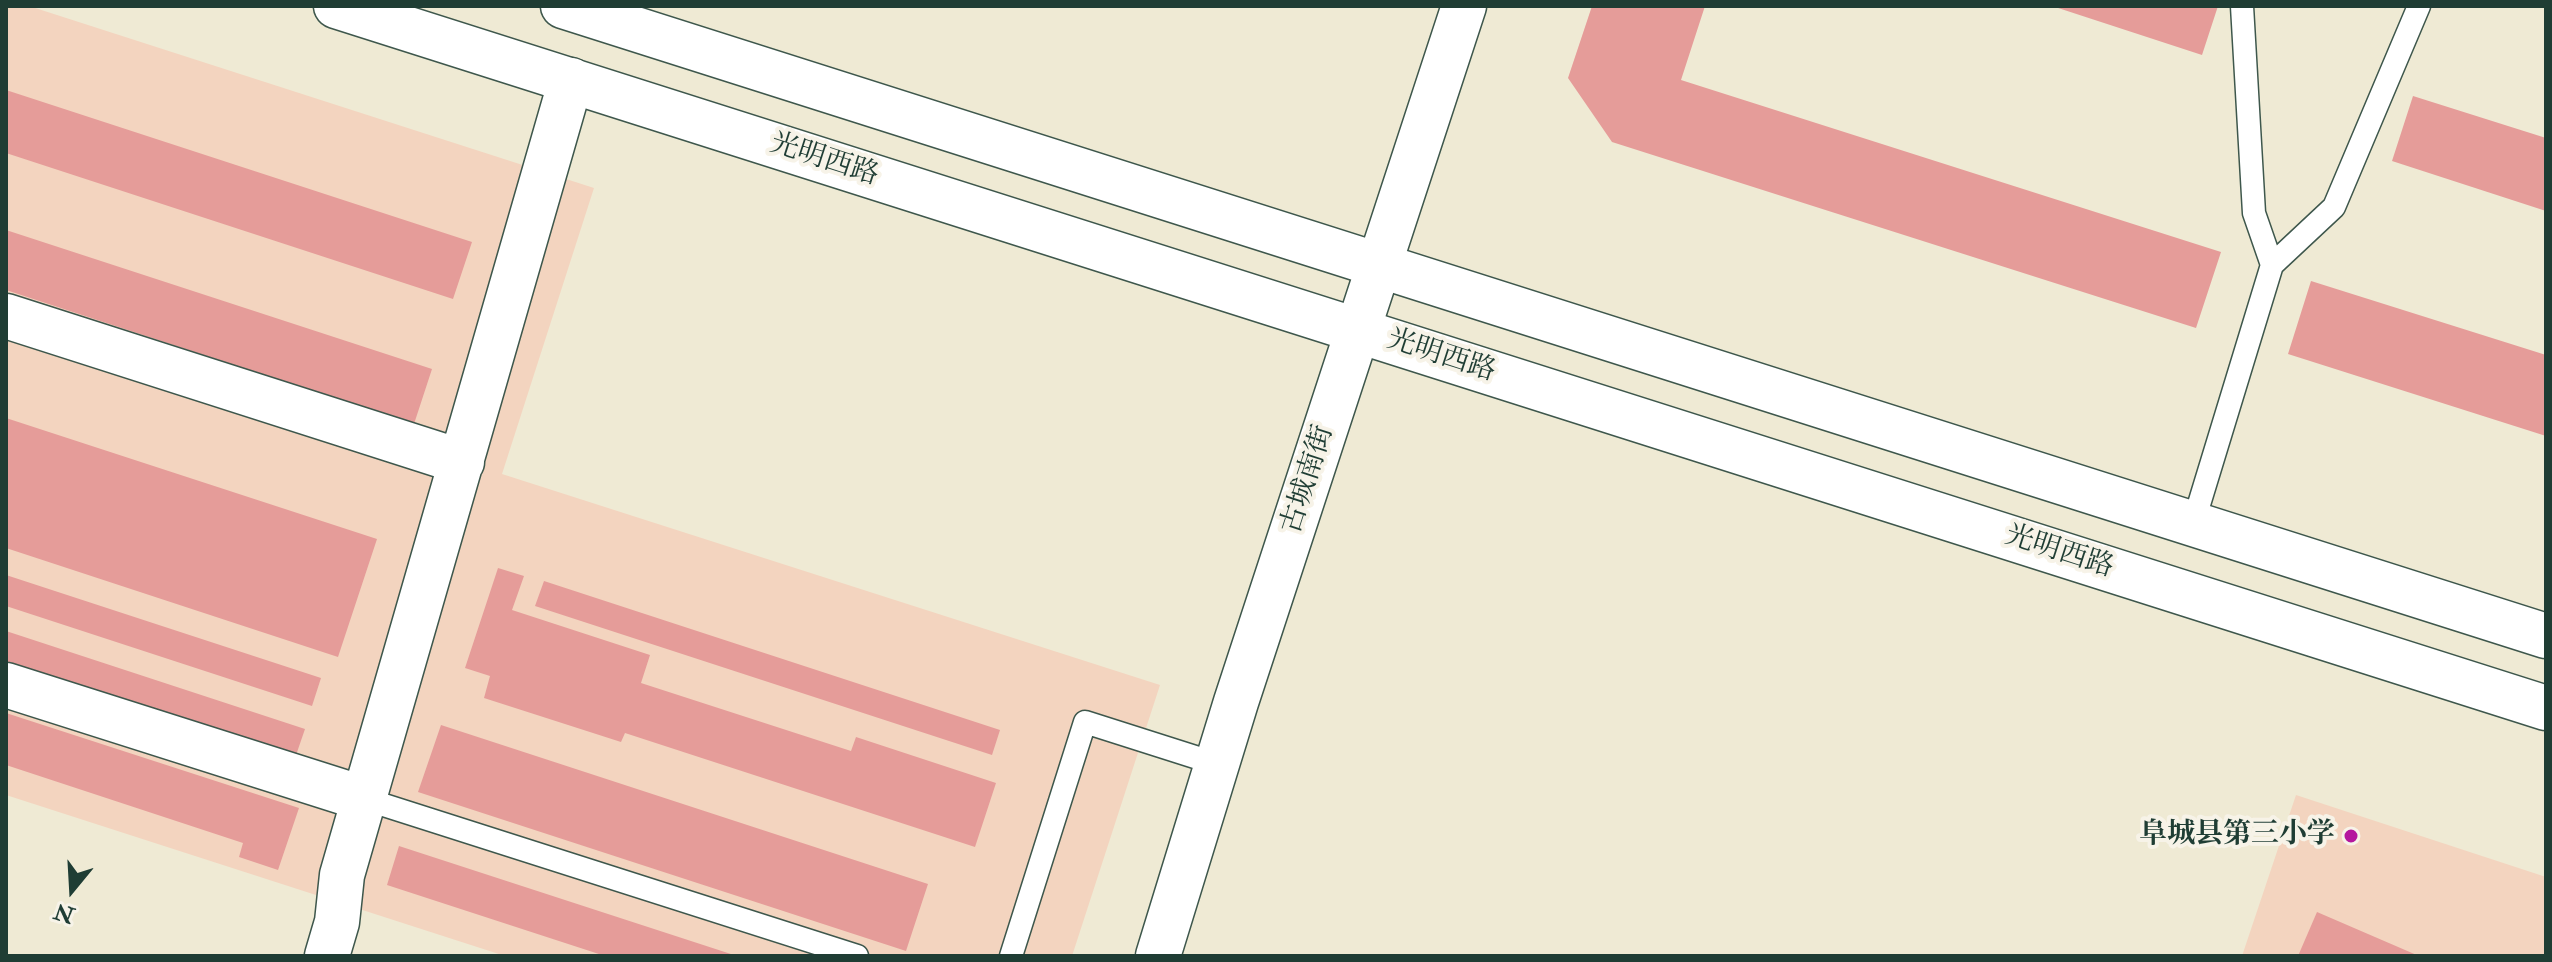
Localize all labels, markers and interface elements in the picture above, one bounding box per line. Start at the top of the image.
street label: 光明西路 [766,128,882,194]
street label: 光明西路 [1383,324,1499,390]
street label: 古城南街 [1276,422,1342,538]
street label: 光明西路 [2001,520,2117,586]
place label: 阜城县第三小学 [2139,819,2335,853]
marker: 阜城县第三小学 [2342,827,2360,845]
north arrow [32,850,112,930]
text: N [51,896,78,929]

